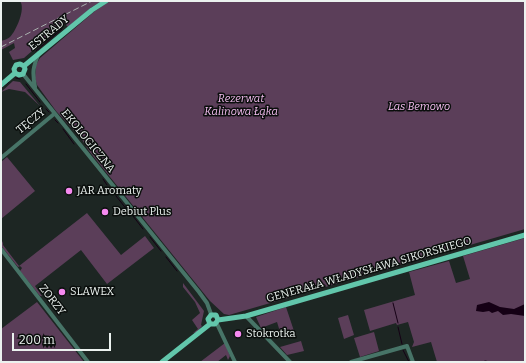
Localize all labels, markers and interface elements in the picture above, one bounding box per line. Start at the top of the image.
street label: ESTRADY [26,13,72,53]
park label: Rezerwat Kalinowa Łąka [204,92,278,118]
park label: Las Bemowo [388,100,450,114]
street label: TĘCZY [14,105,48,137]
street label: EKOLOGICZNA [58,107,118,175]
place label: JAR Aromaty [77,184,142,198]
marker: JAR Aromaty [64,186,74,196]
place label: Debiut Plus [113,205,171,219]
marker: Debiut Plus [100,207,110,217]
street label: GENERAŁA WŁADYSŁAWA SIKORSKIEGO [265,234,473,306]
street label: ZORZY [36,282,68,318]
place label: SLAWEX [70,285,114,299]
marker: SLAWEX [57,287,67,297]
scale bar [14,325,113,351]
place label: Stokrotka [246,327,295,341]
marker: Stokrotka [233,329,243,339]
text: 200 m [19,333,55,347]

